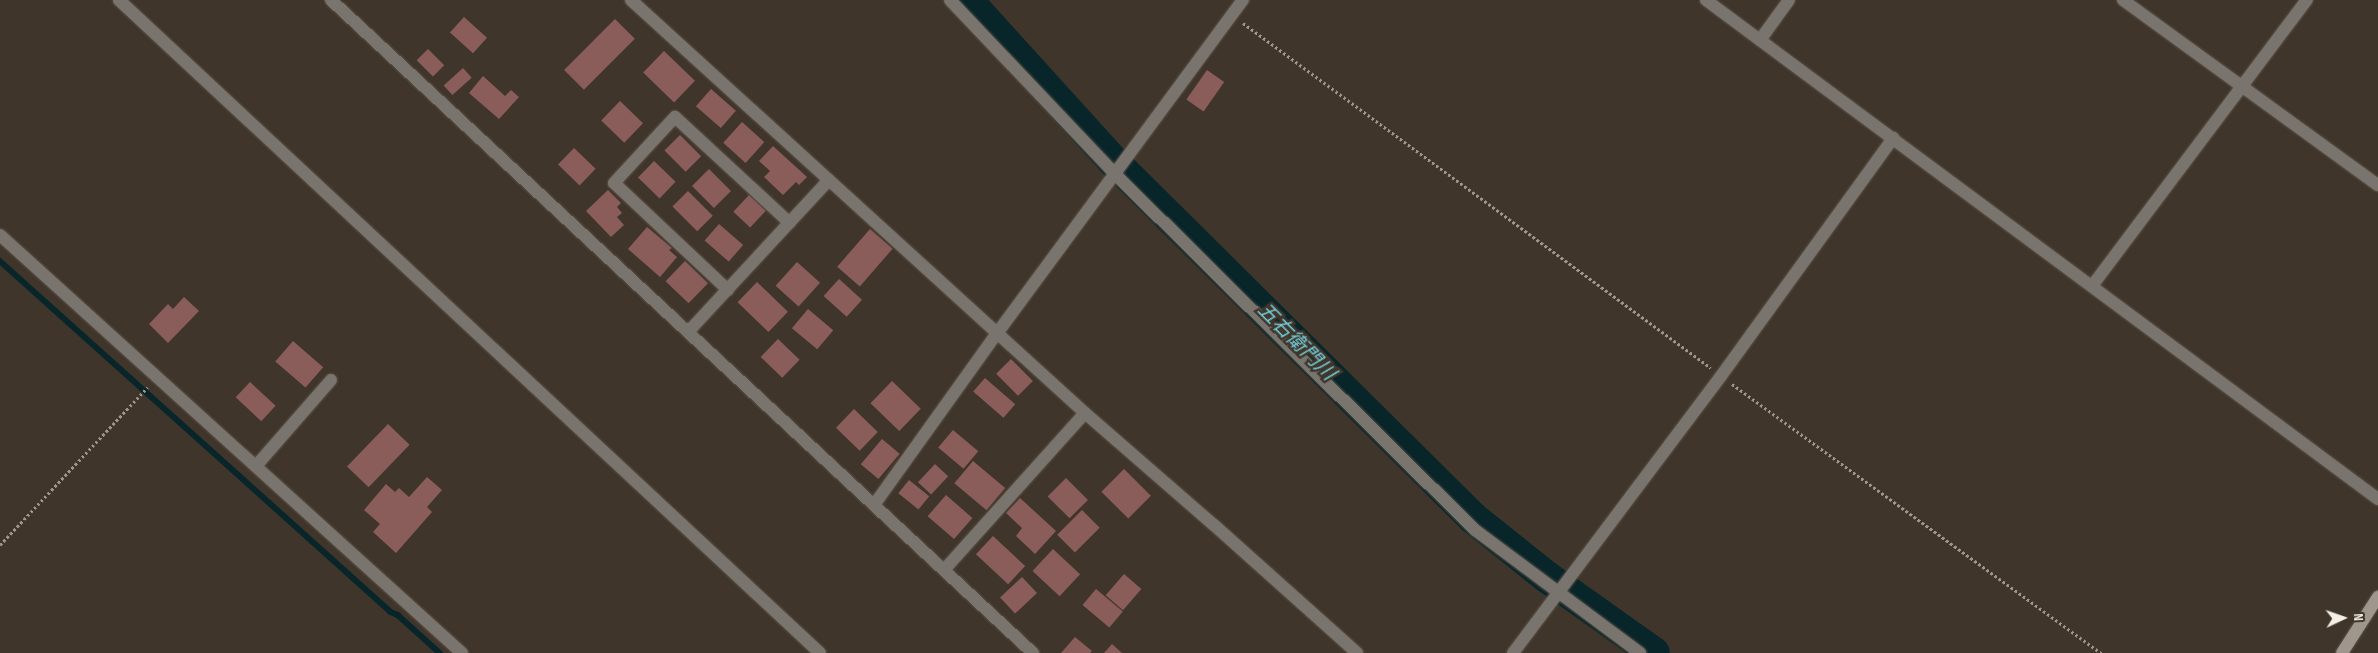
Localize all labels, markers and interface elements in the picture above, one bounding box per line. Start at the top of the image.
water label: 五右衛門川 [1252,298,1340,386]
north arrow [2318,593,2368,643]
text: N [2350,613,2367,621]

